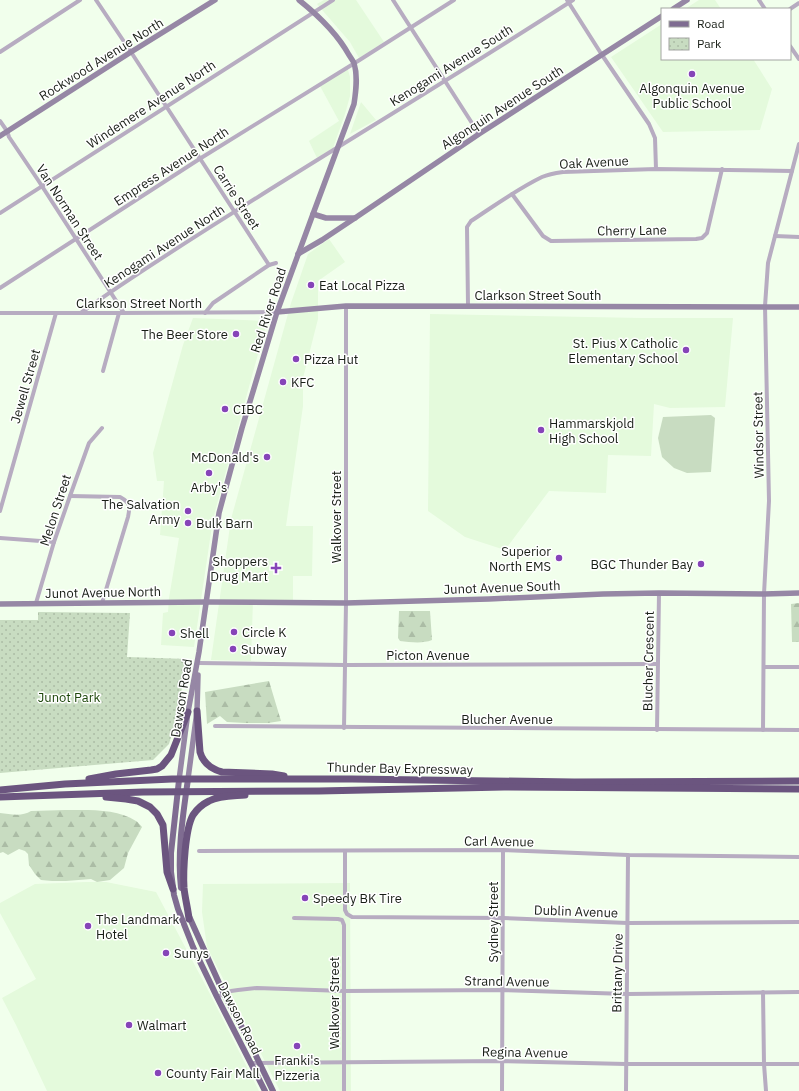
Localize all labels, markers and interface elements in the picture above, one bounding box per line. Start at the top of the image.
legend [661,8,791,60]
street label: Rockwood Avenue North [36,14,167,105]
text: Road [697,16,725,31]
street label: Kenogami Avenue South [387,21,516,110]
text: Park [697,36,722,51]
street label: Windemere Avenue North [84,56,219,152]
street label: Algonquin Avenue South [438,61,567,153]
marker: Algonquin Avenue Public School [687,69,697,79]
place label: Algonquin Avenue Public School [639,80,745,112]
street label: Empress Avenue North [111,123,232,210]
street label: Oak Avenue [559,152,629,173]
street label: Van Norman Street [32,161,107,263]
street label: Carrie Street [209,162,264,233]
street label: Kenogami Avenue North [101,201,228,292]
street label: Cherry Lane [597,221,667,240]
street label: Red River Road [247,265,290,355]
place label: Eat Local Pizza [319,277,405,294]
marker: Eat Local Pizza [306,280,316,290]
street label: Clarkson Street South [475,287,602,304]
street label: Clarkson Street North [76,295,202,312]
place label: The Beer Store [141,326,228,343]
marker: The Beer Store [231,329,241,339]
place label: St. Pius X Catholic Elementary School [568,335,678,367]
marker: St. Pius X Catholic Elementary School [681,345,691,355]
street label: Jewell Street [7,347,44,425]
place label: Pizza Hut [304,351,358,368]
marker: Pizza Hut [291,354,301,364]
place label: KFC [291,374,314,391]
marker: KFC [278,377,288,387]
street label: Windsor Street [749,391,768,479]
place label: CIBC [233,401,263,418]
marker: CIBC [220,404,230,414]
place label: Hammarskjold High School [549,415,634,447]
marker: Hammarskjold High School [536,425,546,435]
place label: McDonald's [191,449,259,466]
marker: McDonald's [262,452,272,462]
marker: Arby's [204,468,214,478]
street label: Walkover Street [328,471,345,563]
street label: Melon Street [36,472,75,548]
place label: Arby's [191,479,227,496]
place label: The Salvation Army [101,496,181,528]
marker: The Salvation Army [183,506,193,516]
place label: Bulk Barn [196,515,253,532]
marker: Bulk Barn [183,518,193,528]
place label: Superior North EMS [489,543,551,575]
place label: Shoppers Drug Mart [210,553,268,585]
marker: Superior North EMS [554,553,564,563]
place label: BGC Thunder Bay [590,556,694,573]
marker: BGC Thunder Bay [696,559,706,569]
marker: Shoppers Drug Mart [271,563,281,573]
street label: Junot Avenue South [443,577,561,598]
street label: Junot Avenue North [45,583,161,602]
street label: Blucher Crescent [639,611,658,711]
place label: Circle K [242,624,287,641]
place label: Shell [180,625,210,642]
marker: Circle K [229,627,239,637]
marker: Shell [167,628,177,638]
place label: Subway [241,641,287,658]
marker: Subway [228,644,238,654]
street label: Picton Avenue [386,647,470,664]
street label: Dawson Road [167,657,196,739]
park label: Junot Park [38,689,100,706]
street label: Blucher Avenue [461,711,553,728]
street label: Thunder Bay Expressway [327,759,474,778]
street label: Carl Avenue [464,832,534,851]
street label: Sydney Street [485,881,502,963]
place label: Speedy BK Tire [313,890,402,907]
marker: Speedy BK Tire [300,893,310,903]
street label: Dublin Avenue [534,902,618,921]
place label: The Landmark Hotel [96,911,179,943]
marker: The Landmark Hotel [83,921,93,931]
street label: Brittany Drive [608,933,627,1013]
place label: Sunys [174,945,209,962]
marker: Sunys [161,948,171,958]
street label: Walkover Street [326,957,343,1049]
street label: Strand Avenue [464,972,550,991]
street label: Dawson Road [214,979,265,1058]
place label: Walmart [137,1017,187,1034]
marker: Walmart [124,1020,134,1030]
marker: Franki's Pizzeria [292,1041,302,1051]
street label: Regina Avenue [482,1043,568,1062]
place label: Franki's Pizzeria [274,1052,320,1084]
place label: County Fair Mall [166,1065,260,1082]
marker: County Fair Mall [153,1068,163,1078]

